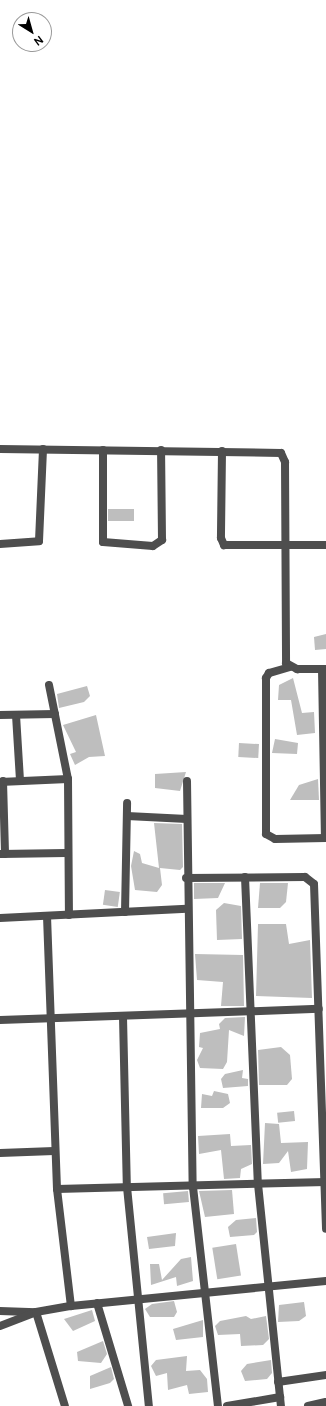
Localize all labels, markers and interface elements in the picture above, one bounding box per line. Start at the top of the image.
north arrow [12,12,52,52]
text: N [31,33,46,49]

